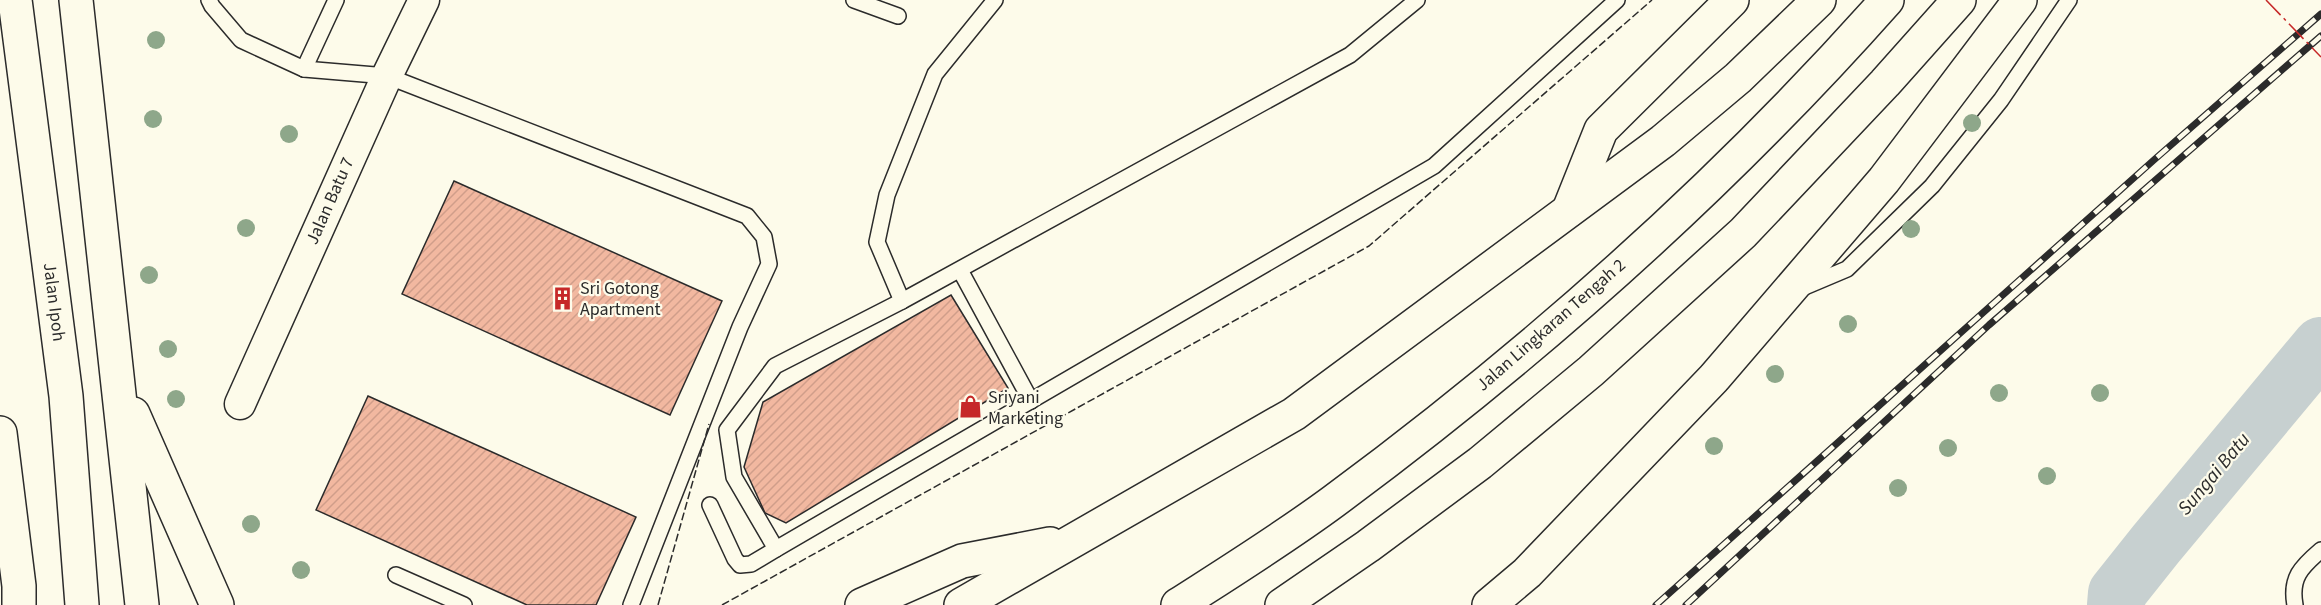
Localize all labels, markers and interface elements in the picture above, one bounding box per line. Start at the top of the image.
street label: Jalan Batu 7 [300,154,360,248]
street label: Jalan Lingkaran Tengah 2 [1471,253,1631,397]
street label: Jalan Ipoh [37,261,71,343]
place label: Sri Gotong Apartment [580,276,661,322]
building icon: Sri Gotong Apartment [549,285,575,311]
place label: Sriyani Marketing [988,385,1063,431]
shop icon: Sriyani Marketing [957,394,983,420]
water label: Sungai Batu [2171,427,2257,521]

